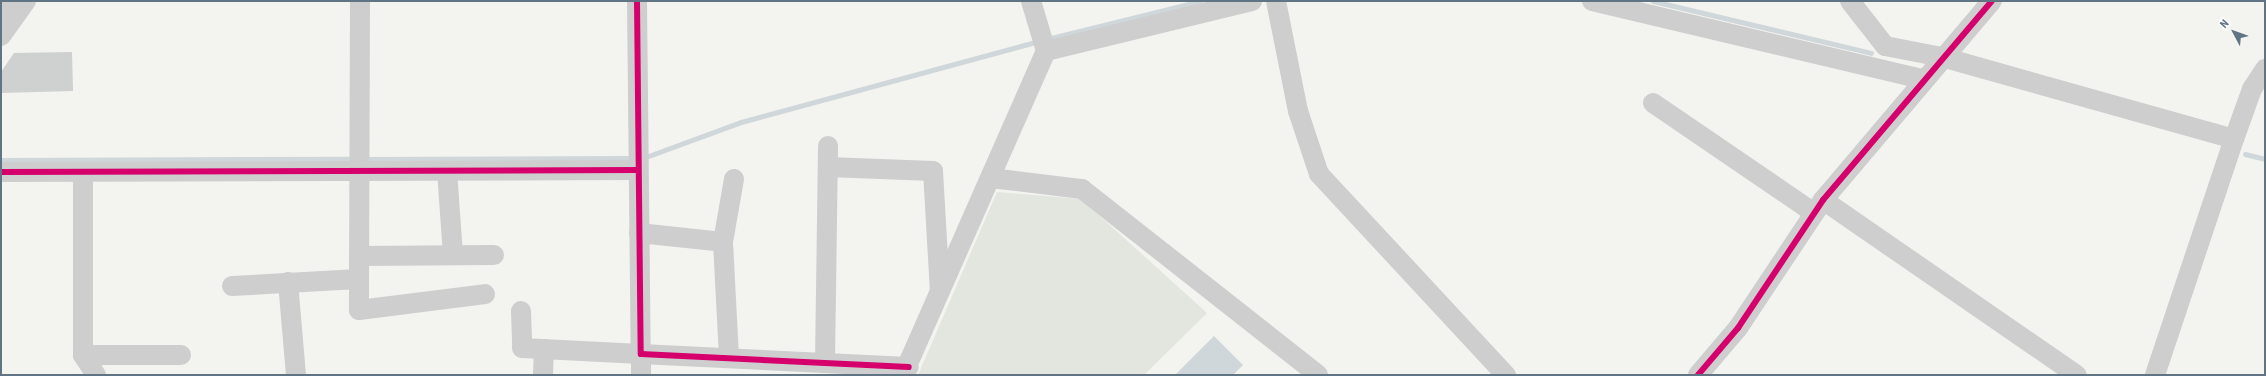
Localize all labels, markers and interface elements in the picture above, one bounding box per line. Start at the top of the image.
north arrow [2214,12,2254,52]
text: N [2217,17,2232,31]

